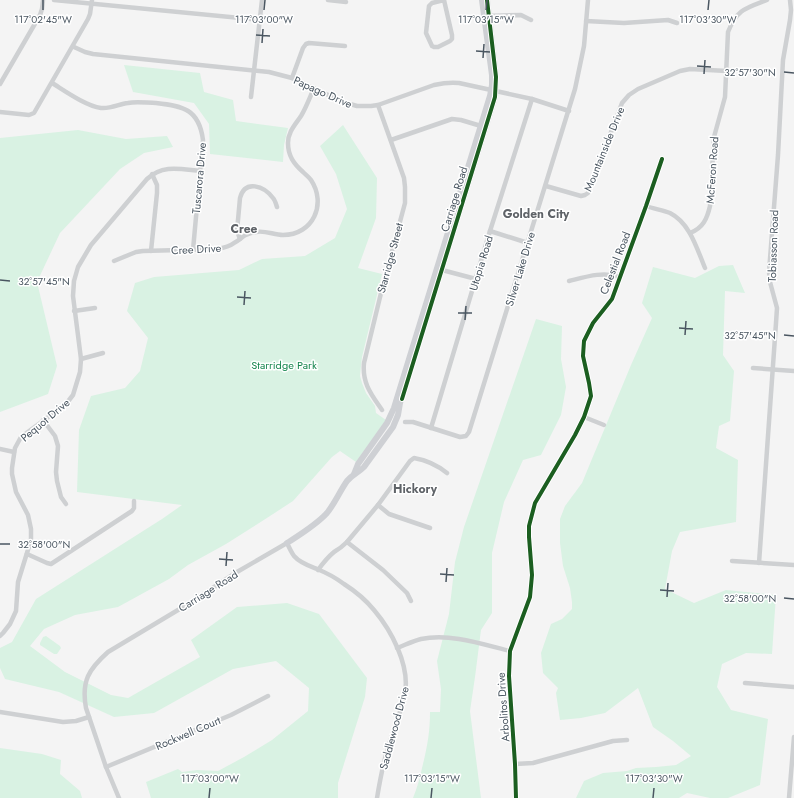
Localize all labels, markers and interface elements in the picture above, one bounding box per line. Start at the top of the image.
text: 117°02'45"W [14,12,72,27]
text: 117°03'00"W [235,12,293,27]
text: 117°03'15"W [458,12,514,27]
text: 117°03'30"W [679,12,737,27]
text: 32°57'30"N [724,65,776,80]
street label: Papago Drive [291,72,355,112]
street label: Mountainside Drive [580,104,628,194]
street label: McFeron Road [702,136,722,204]
street label: Tuscarora Drive [188,141,210,214]
street label: Carriage Road [436,164,472,234]
district label: Golden City [503,205,570,223]
street label: Tobiasson Road [764,210,782,282]
district label: Cree [231,220,258,238]
street label: Starridge Street [373,221,407,295]
street label: Silver Lake Drive [501,229,539,308]
street label: Celestial Road [596,229,634,297]
street label: Utopia Road [465,233,497,293]
street label: Cree Drive [170,240,222,258]
text: 32°57'45"N [18,274,70,289]
text: 32°57'45"N [724,328,776,343]
park label: Starridge Park [251,357,317,373]
street label: Pequot Drive [17,394,73,445]
district label: Hickory [393,480,438,498]
text: 32°58'00"N [18,537,70,552]
street label: Carriage Road [175,566,241,616]
text: 32°58'00"N [724,591,776,606]
street label: Arbolitos Drive [493,671,513,742]
street label: Saddlewood Drive [375,684,413,771]
street label: Rockwell Court [153,712,223,754]
text: 117°03'00"W [181,771,239,786]
text: 117°03'15"W [404,771,460,786]
text: 117°03'30"W [625,771,683,786]

